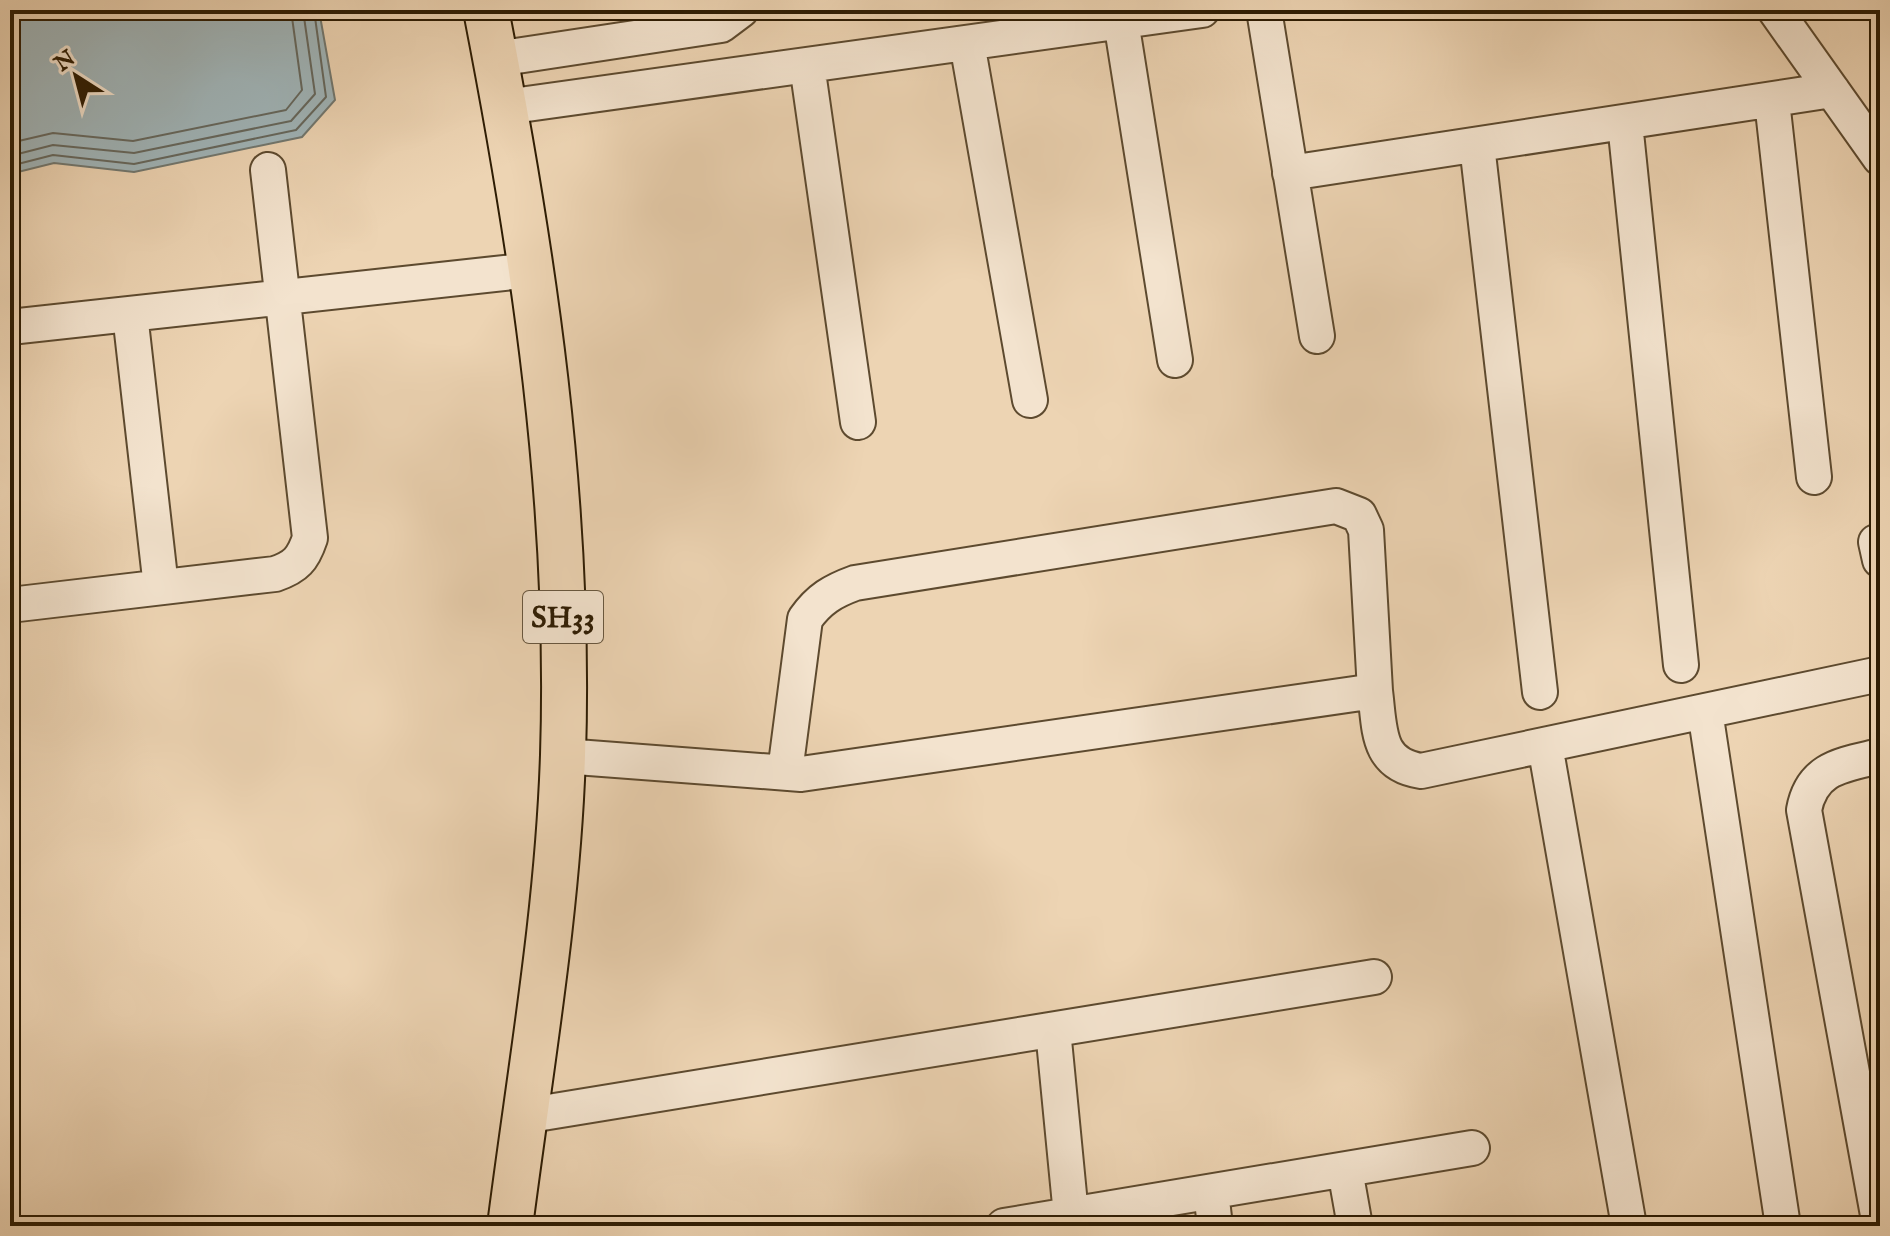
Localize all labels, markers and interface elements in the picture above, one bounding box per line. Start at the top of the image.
north arrow [36,36,116,116]
text: N [49,45,81,79]
road number: SH33 [523,591,603,643]

